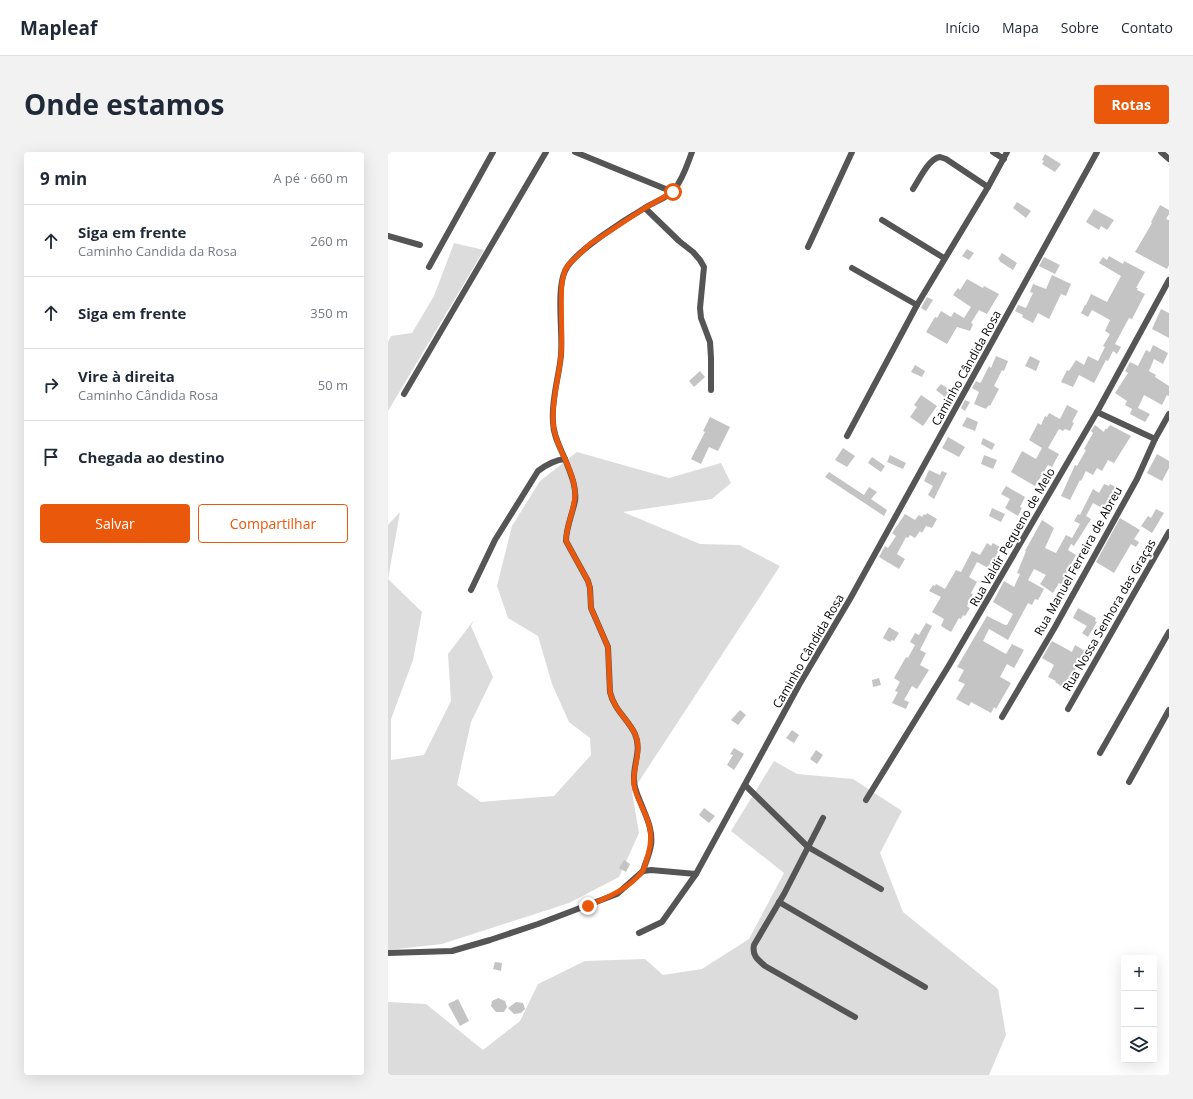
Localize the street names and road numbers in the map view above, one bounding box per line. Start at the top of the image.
street label: Caminho Cândida Rosa [927,307,1005,429]
street label: Rua Valdir Pequeno de Melo [965,464,1059,610]
street label: Rua Manuel Ferreira de Abreu [1030,483,1126,639]
street label: Rua Nossa Senhora das Graças [1058,535,1160,694]
street label: Caminho Cândida Rosa [768,591,848,711]

